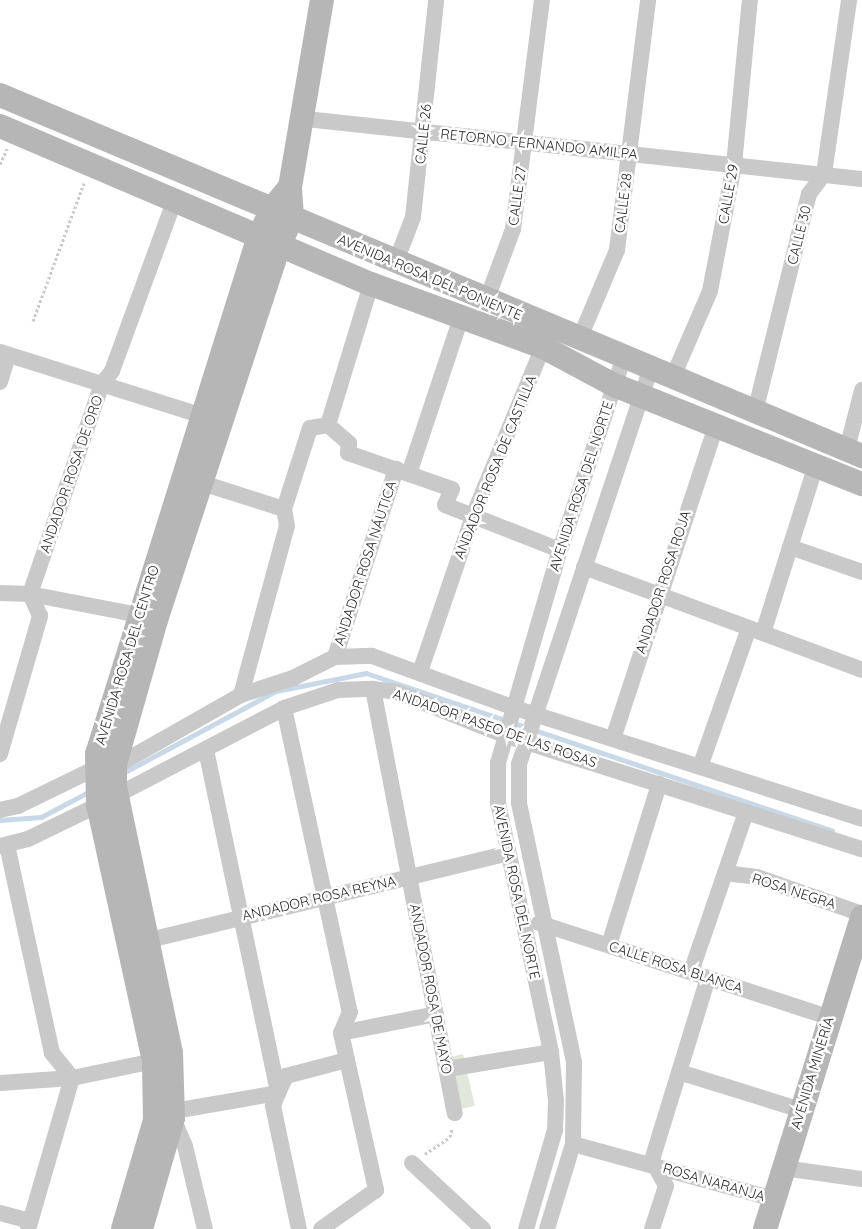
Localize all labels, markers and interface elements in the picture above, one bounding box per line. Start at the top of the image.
street label: CALLE 26 [412,103,434,165]
street label: RETORNO FERNANDO AMILPA [440,125,638,163]
street label: CALLE 29 [714,163,742,225]
street label: CALLE 27 [505,165,529,227]
street label: CALLE 28 [611,172,635,234]
street label: CALLE 30 [784,204,814,266]
street label: AVENIDA ROSA DEL PONIENTE [335,230,525,324]
street label: ANDADOR ROSA DE CASTILLA [450,373,540,561]
street label: ANDADOR ROSA DE ORO [36,393,106,555]
street label: AVENIDA ROSA DEL NORTE [545,399,617,573]
street label: ANDADOR ROSA NÁUTICA [330,478,400,648]
street label: ANDADOR ROSA ROJA [632,508,694,656]
street label: AVENIDA ROSA DEL CENTRO [92,563,162,747]
street label: ANDADOR PASEO DE LAS ROSAS [391,685,599,771]
street label: AVENIDA ROSA DEL NORTE [490,803,544,981]
street label: ROSA NEGRA [750,870,838,912]
street label: ANDADOR ROSA REYNA [240,872,398,924]
street label: ANDADOR ROSA DE MAYO [406,902,456,1076]
street label: CALLE ROSA BLANCA [607,937,745,997]
street label: AVENIDA MINERÍA [787,1015,837,1131]
street label: ROSA NARANJA [661,1159,767,1205]

